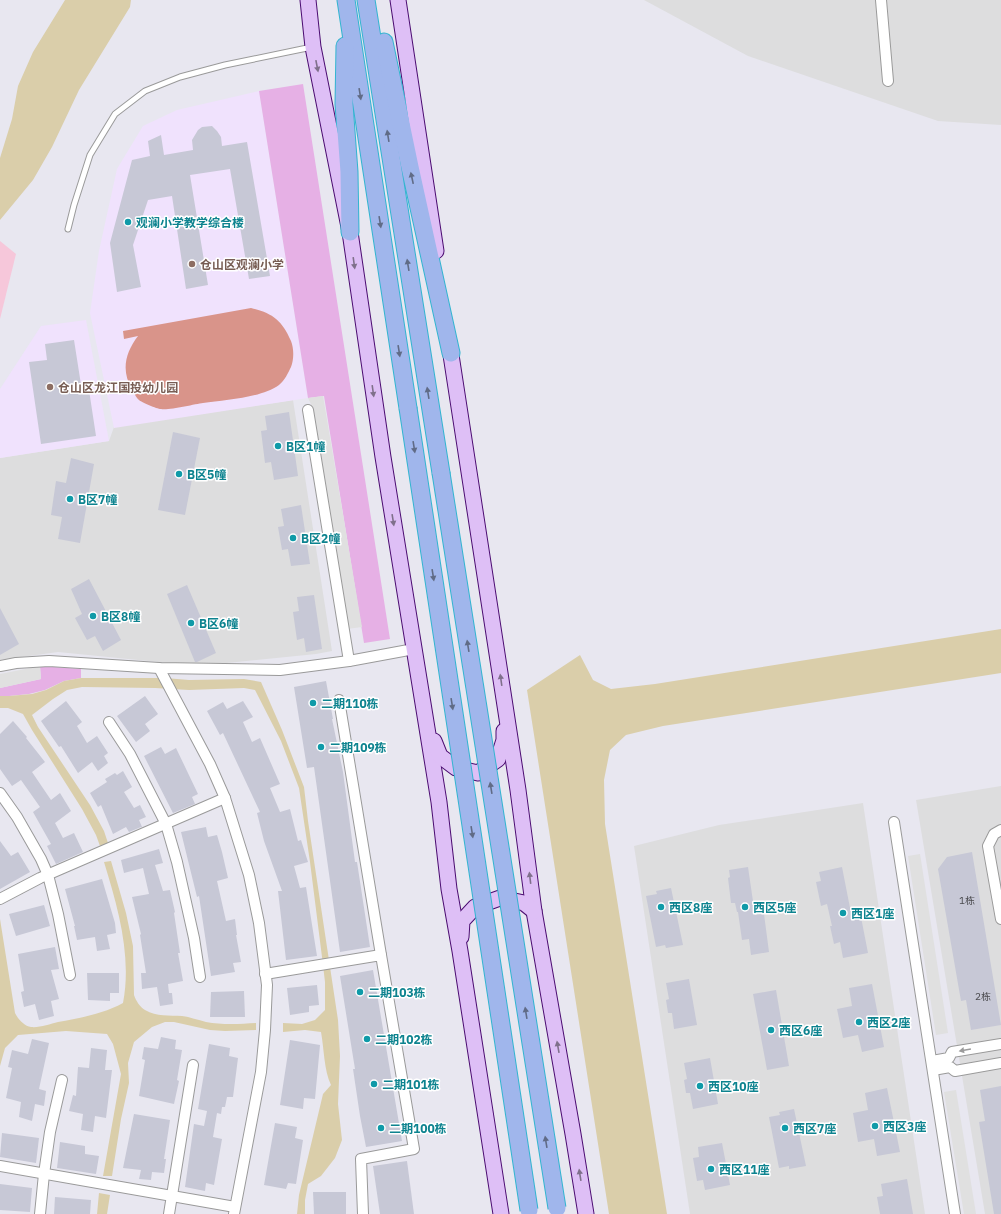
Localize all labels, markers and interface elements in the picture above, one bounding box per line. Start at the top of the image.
one-way arrow [315,60,321,72]
one-way arrow [357,88,363,100]
one-way arrow [385,130,391,142]
one-way arrow [409,172,415,184]
place label: 观澜小学教学综合楼 [136,215,244,230]
one-way arrow [377,216,383,229]
marker: 观澜小学教学综合楼 [123,217,133,227]
place label: 仓山区观澜小学 [200,257,284,272]
one-way arrow [351,257,357,269]
marker: 仓山区观澜小学 [187,259,197,269]
one-way arrow [405,259,411,271]
one-way arrow [396,345,402,357]
place label: 仓山区龙江国投幼儿园 [58,380,178,395]
marker: 仓山区龙江国投幼儿园 [45,382,55,392]
one-way arrow [370,385,376,398]
one-way arrow [425,387,431,399]
place label: B区1幢 [286,439,325,454]
marker: B区1幢 [273,441,283,451]
one-way arrow [411,441,417,453]
place label: B区5幢 [187,467,226,482]
marker: B区5幢 [174,469,184,479]
place label: B区7幢 [78,492,117,507]
marker: B区7幢 [65,494,75,504]
one-way arrow [390,514,396,526]
place label: B区2幢 [301,531,340,546]
marker: B区2幢 [288,533,298,543]
one-way arrow [430,569,436,581]
place label: B区8幢 [101,609,140,624]
marker: B区8幢 [88,611,98,621]
place label: B区6幢 [199,616,238,631]
marker: B区6幢 [186,618,196,628]
one-way arrow [465,640,471,652]
one-way arrow [498,674,504,686]
place label: 二期110栋 [321,696,379,711]
marker: 二期110栋 [308,698,318,708]
one-way arrow [450,698,456,710]
place label: 二期109栋 [329,740,387,755]
marker: 二期109栋 [316,742,326,752]
one-way arrow [487,782,493,794]
one-way arrow [469,826,475,838]
one-way arrow [527,872,533,884]
house number: 1栋 [959,894,975,907]
place label: 西区8座 [669,900,712,915]
place label: 西区5座 [753,900,796,915]
marker: 西区8座 [656,902,666,912]
marker: 西区5座 [740,902,750,912]
place label: 西区1座 [851,906,894,921]
marker: 西区1座 [838,908,848,918]
place label: 二期103栋 [368,985,426,1000]
marker: 二期103栋 [355,987,365,997]
house number: 2栋 [975,990,991,1003]
one-way arrow [523,1007,529,1019]
place label: 西区2座 [867,1015,910,1030]
marker: 西区2座 [854,1017,864,1027]
place label: 西区6座 [779,1023,822,1038]
marker: 西区6座 [766,1025,776,1035]
place label: 二期102栋 [375,1032,433,1047]
marker: 二期102栋 [362,1034,372,1044]
one-way arrow [555,1041,561,1053]
one-way arrow [959,1047,971,1053]
place label: 二期101栋 [382,1077,440,1092]
marker: 二期101栋 [369,1079,379,1089]
place label: 西区10座 [708,1079,758,1094]
marker: 西区10座 [695,1081,705,1091]
place label: 西区3座 [883,1119,926,1134]
place label: 二期100栋 [389,1121,447,1136]
place label: 西区7座 [793,1121,836,1136]
marker: 西区3座 [870,1121,880,1131]
marker: 二期100栋 [376,1123,386,1133]
marker: 西区7座 [780,1123,790,1133]
one-way arrow [543,1136,549,1148]
place label: 西区11座 [719,1162,769,1177]
marker: 西区11座 [706,1164,716,1174]
one-way arrow [577,1169,583,1182]

